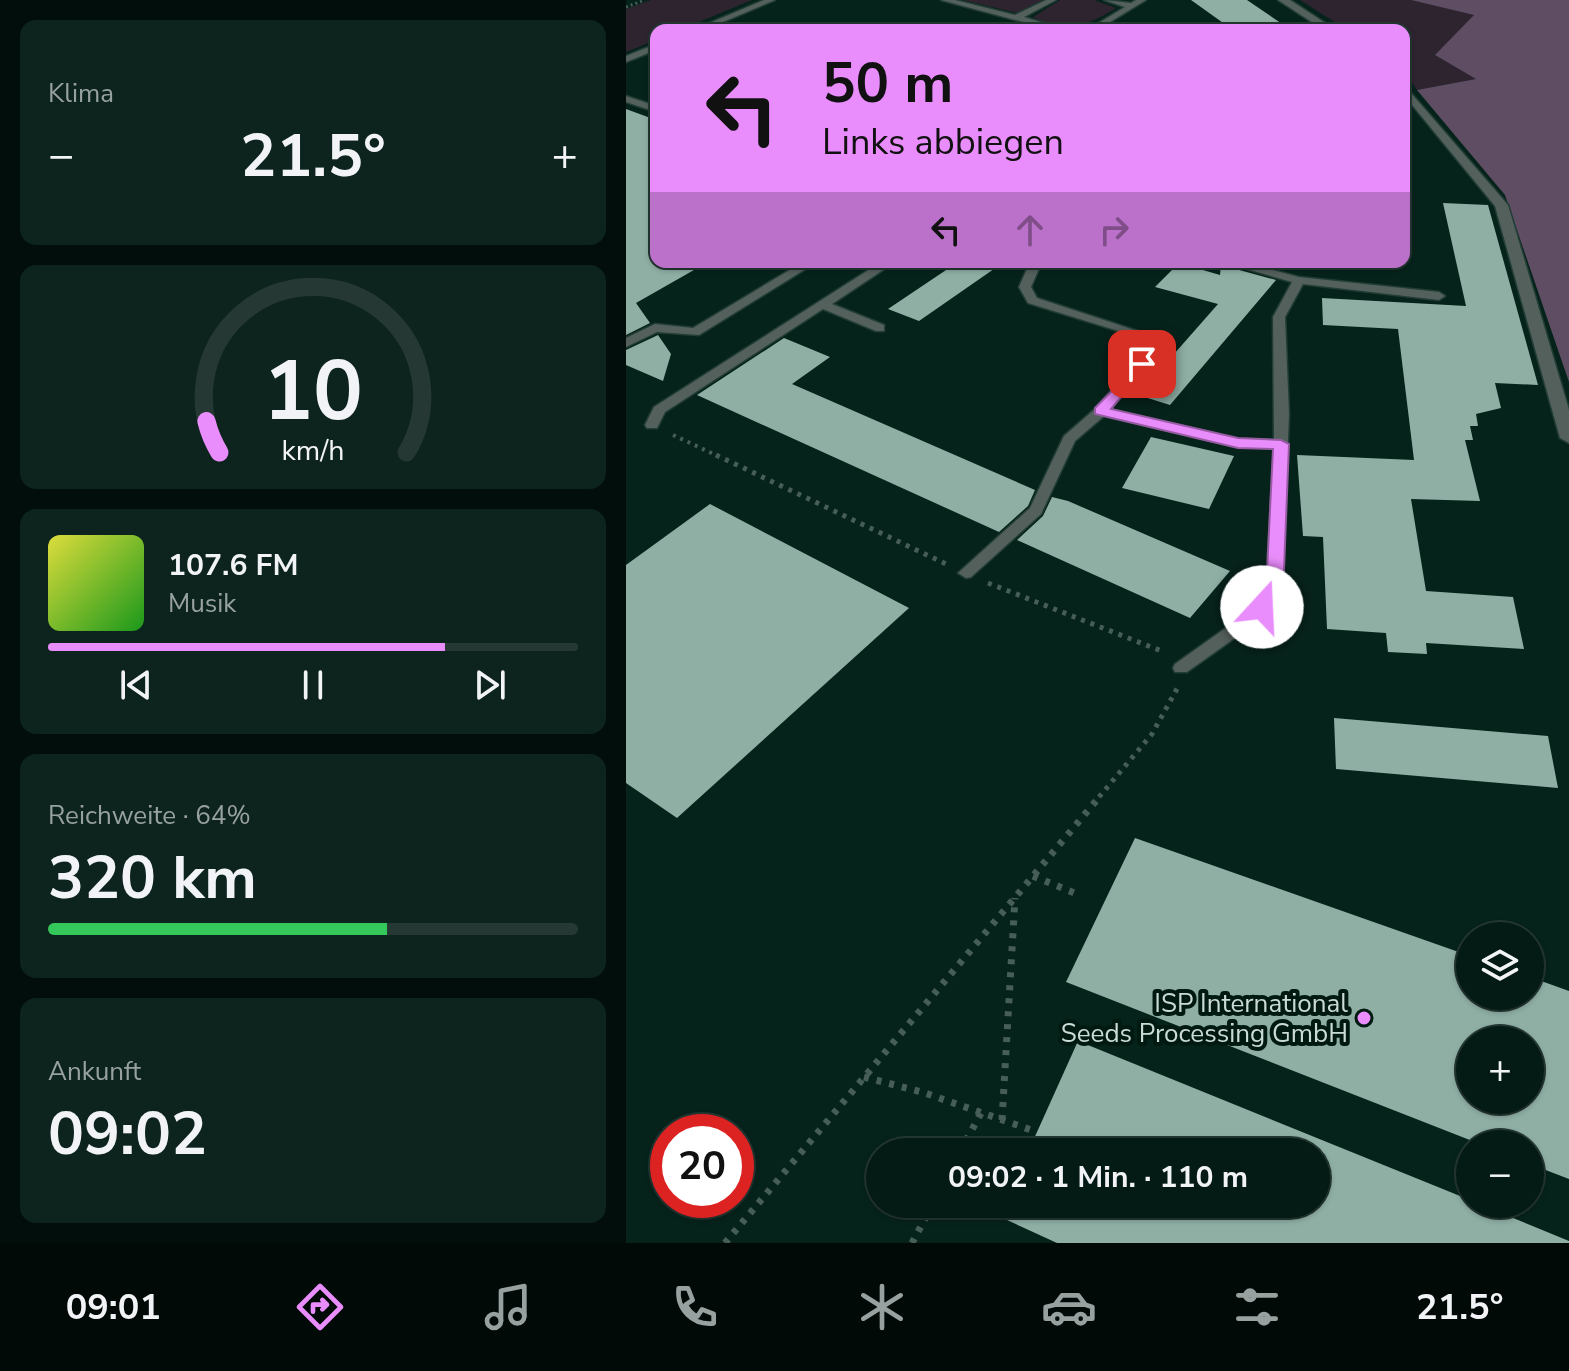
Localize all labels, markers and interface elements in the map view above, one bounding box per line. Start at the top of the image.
text: 50 m [822,45,953,122]
icon: left [690,56,794,160]
text: Klima [48,76,114,111]
text: 21.5° [240,115,386,197]
text: Links abbiegen [822,118,1064,167]
text: − [48,126,74,186]
text: + [552,126,578,186]
icon: left [924,208,968,252]
icon: ahead [1008,208,1052,252]
icon: right [1092,208,1136,252]
pin [1108,330,1176,398]
text: 10 [263,334,363,447]
icon: arrive [1120,342,1164,386]
text: km/h [282,431,344,470]
text: 107.6 FM [168,545,298,586]
position arrow [1220,565,1304,649]
text: Musik [168,586,236,621]
icon: previous [114,663,158,707]
icon: pause [291,663,335,707]
icon: next [468,663,512,707]
text: Reichweite · 64% [48,798,251,833]
text: 320 km [48,837,257,919]
map controls [1456,922,1544,1218]
button: layers [1456,922,1544,1010]
place label: ISP International Seeds Processing GmbH [1061,986,1348,1051]
marker: ISP International Seeds Processing GmbH [1355,1009,1373,1027]
button: + [1456,1026,1544,1114]
text: Ankunft [48,1054,141,1089]
text: 09:02 [48,1093,207,1175]
speed limit sign: 20 [650,1114,754,1218]
button: − [1456,1130,1544,1218]
text: 09:02 · 1 Min. · 110 m [948,1157,1248,1198]
icon: directions [292,1279,348,1335]
icon: music [480,1279,536,1335]
icon: phone [667,1279,723,1335]
icon: climate [854,1279,910,1335]
icon: car [1041,1279,1097,1335]
icon: filters [1229,1279,1285,1335]
text: 09:01 [66,1283,161,1332]
text: 21.5° [1416,1283,1503,1332]

